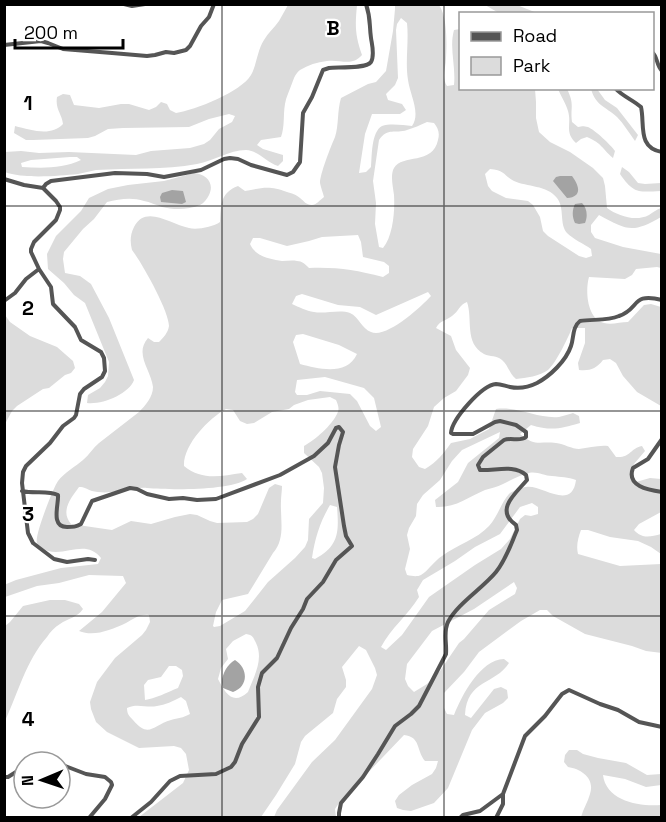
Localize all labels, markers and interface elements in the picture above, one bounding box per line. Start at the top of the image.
scale bar [15,12,123,50]
legend [459,12,654,90]
text: B [326,15,340,41]
text: 200 m [24,21,78,44]
text: Road [513,24,557,47]
text: Park [513,54,551,77]
text: 1 [23,90,33,116]
text: 2 [22,295,34,321]
text: 3 [22,501,34,527]
text: 4 [22,706,35,732]
north arrow [12,750,72,810]
text: N [17,775,38,786]

